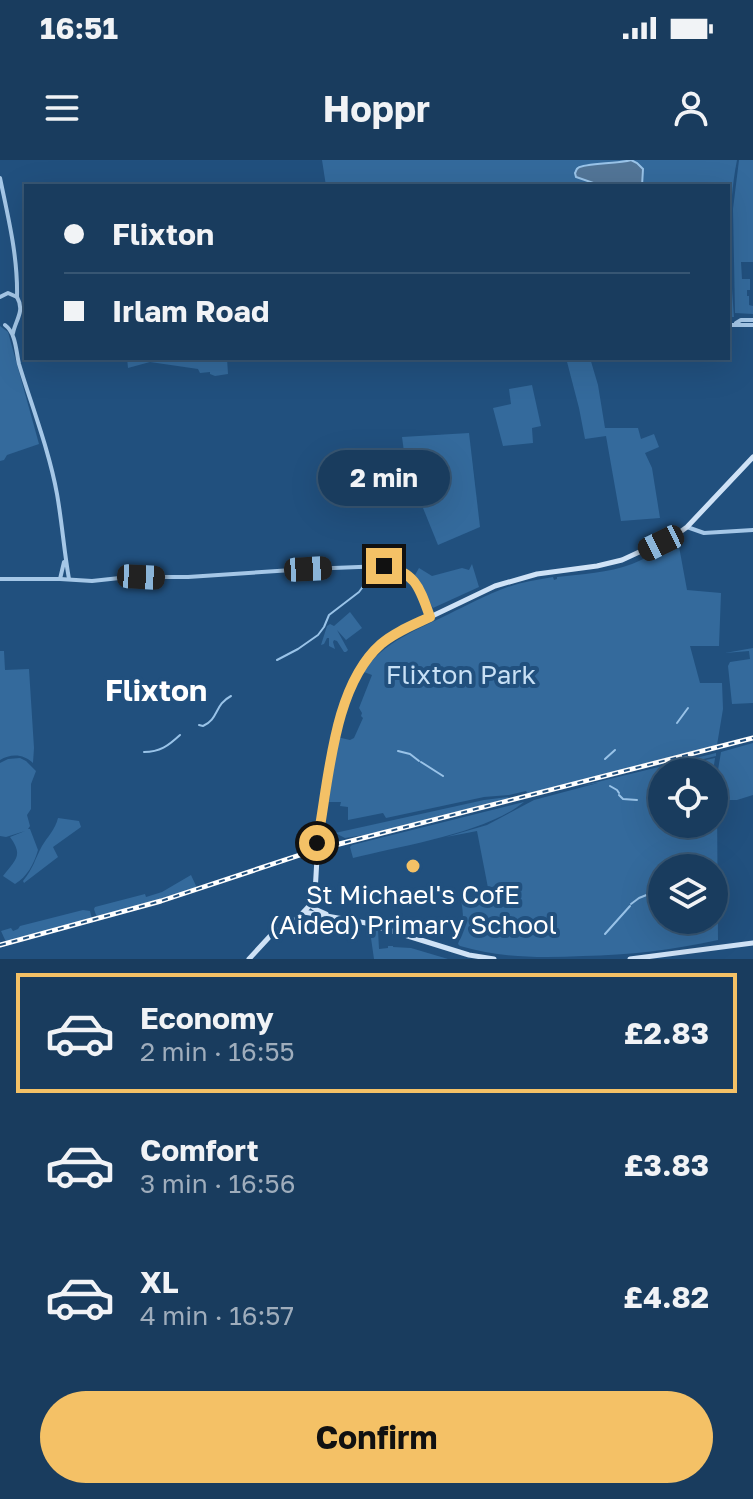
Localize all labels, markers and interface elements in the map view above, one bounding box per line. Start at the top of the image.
text: 16:51 [40,10,118,46]
icon: menu [40,86,84,130]
icon: person [669,86,713,130]
text: Hoppr [323,87,430,130]
text: Flixton [112,216,214,252]
text: Irlam Road [112,293,269,329]
callout: 2 min [318,450,450,506]
text: 2 min [350,462,418,493]
car [634,522,688,564]
route end [366,548,402,584]
car [283,556,333,582]
car [116,564,166,590]
park label: Flixton Park [386,659,536,690]
district label: Flixton [105,672,207,708]
map controls [648,758,728,934]
button: locate [648,758,728,838]
route start [299,825,335,861]
button: layers [648,854,728,934]
marker: St Michael's CofE (Aided) Primary School [404,857,422,875]
place label: St Michael's CofE (Aided) Primary School [269,879,557,940]
icon: car [44,997,116,1069]
text: Economy [140,1000,274,1036]
text: £2.83 [624,1015,709,1051]
text: 2 min · 16:55 [140,1036,295,1067]
icon: car [44,1129,116,1201]
text: Comfort [140,1132,259,1168]
text: £3.83 [624,1147,709,1183]
text: 3 min · 16:56 [140,1168,295,1199]
icon: car [44,1261,116,1333]
text: XL [140,1264,179,1300]
text: £4.82 [623,1279,709,1315]
text: 4 min · 16:57 [140,1300,294,1331]
button: Confirm [40,1391,713,1483]

